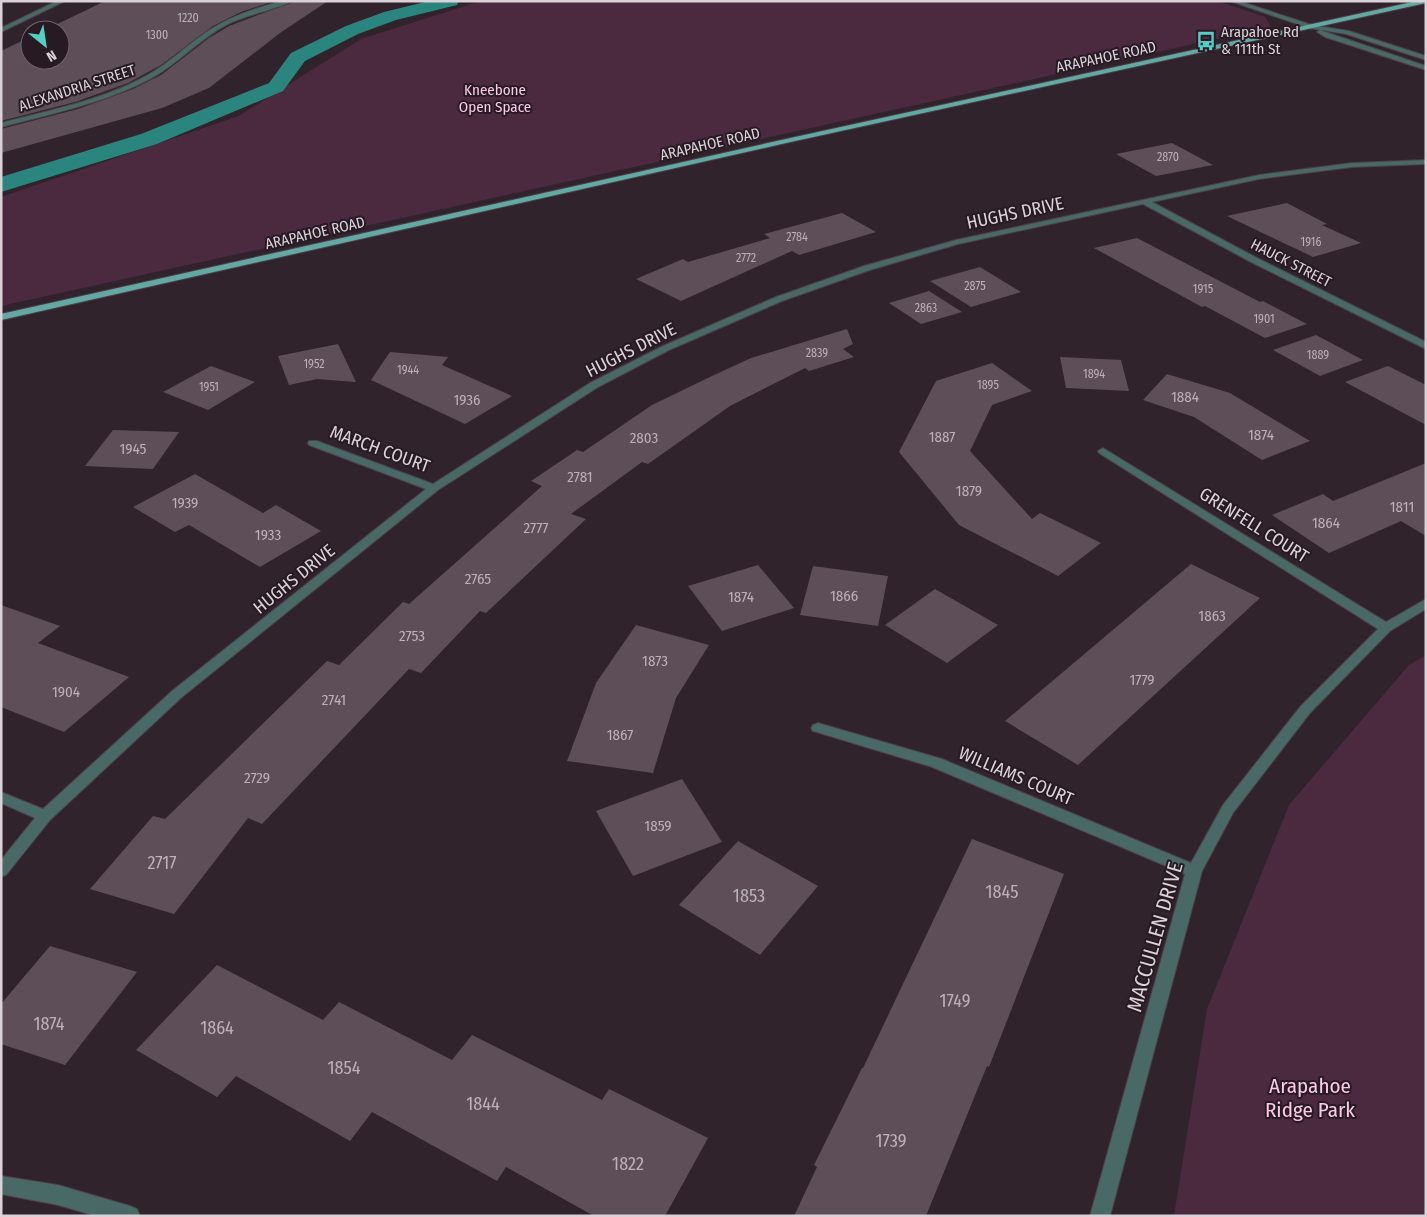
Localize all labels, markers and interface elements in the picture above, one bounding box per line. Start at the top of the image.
house number: 1220 [177,11,199,25]
north arrow [20,20,70,70]
place label: Arapahoe Rd & 111th St [1221,23,1299,58]
house number: 1300 [146,28,168,42]
bus stop icon: Arapahoe Rd & 111th St [1195,30,1217,52]
street label: ARAPAHOE ROAD [1054,38,1158,76]
text: N [43,46,59,65]
street label: ALEXANDRIA STREET [17,61,138,115]
park label: Kneebone Open Space [459,81,531,116]
street label: ARAPAHOE ROAD [658,124,762,164]
house number: 2870 [1157,150,1179,164]
street label: HUGHS DRIVE [965,192,1065,234]
street label: ARAPAHOE ROAD [263,213,367,253]
house number: 2784 [786,230,808,244]
street label: HAUCK STREET [1248,235,1334,291]
house number: 1916 [1301,235,1322,249]
house number: 2772 [736,251,756,265]
house number: 2875 [964,279,986,293]
house number: 1915 [1193,282,1214,296]
house number: 2863 [915,301,937,315]
house number: 1901 [1253,312,1275,326]
street label: HUGHS DRIVE [582,318,680,382]
house number: 2839 [806,346,828,360]
house number: 1889 [1307,348,1329,362]
house number: 1952 [303,357,325,371]
house number: 1944 [397,363,419,377]
house number: 1894 [1083,367,1105,381]
house number: 1895 [977,378,999,392]
house number: 1951 [199,380,219,394]
house number: 1884 [1171,388,1199,406]
house number: 1936 [453,391,481,409]
street label: MARCH COURT [327,421,434,477]
house number: 1874 [1248,426,1274,444]
house number: 1887 [929,428,955,446]
house number: 2803 [630,429,659,447]
house number: 1945 [119,440,147,458]
house number: 2781 [567,468,593,486]
house number: 1879 [956,482,982,500]
street label: GRENFELL COURT [1195,483,1313,568]
house number: 1939 [172,494,198,512]
house number: 1811 [1390,498,1414,516]
house number: 1864 [1312,514,1340,532]
house number: 2777 [524,519,548,537]
house number: 1933 [255,526,281,544]
street label: HUGHS DRIVE [249,539,339,619]
house number: 2765 [465,570,491,588]
house number: 1866 [830,587,858,605]
house number: 1874 [728,588,754,606]
house number: 1863 [1198,607,1226,625]
house number: 2753 [399,627,425,645]
house number: 1873 [642,652,668,670]
house number: 1779 [1129,671,1155,689]
house number: 1904 [52,683,80,701]
house number: 2741 [322,691,346,709]
house number: 1867 [607,726,633,744]
street label: WILLIAMS COURT [955,742,1077,810]
house number: 2729 [244,769,270,787]
house number: 1859 [644,817,672,835]
house number: 2717 [147,852,177,874]
street label: MACCULLEN DRIVE [1121,859,1189,1015]
house number: 1845 [986,881,1018,903]
house number: 1853 [733,885,765,907]
house number: 1749 [940,990,970,1012]
house number: 1874 [33,1013,65,1035]
house number: 1864 [200,1017,234,1039]
house number: 1854 [328,1057,361,1079]
park label: Arapahoe Ridge Park [1265,1073,1355,1123]
house number: 1844 [466,1093,500,1115]
house number: 1739 [876,1130,906,1152]
house number: 1822 [612,1153,644,1175]

